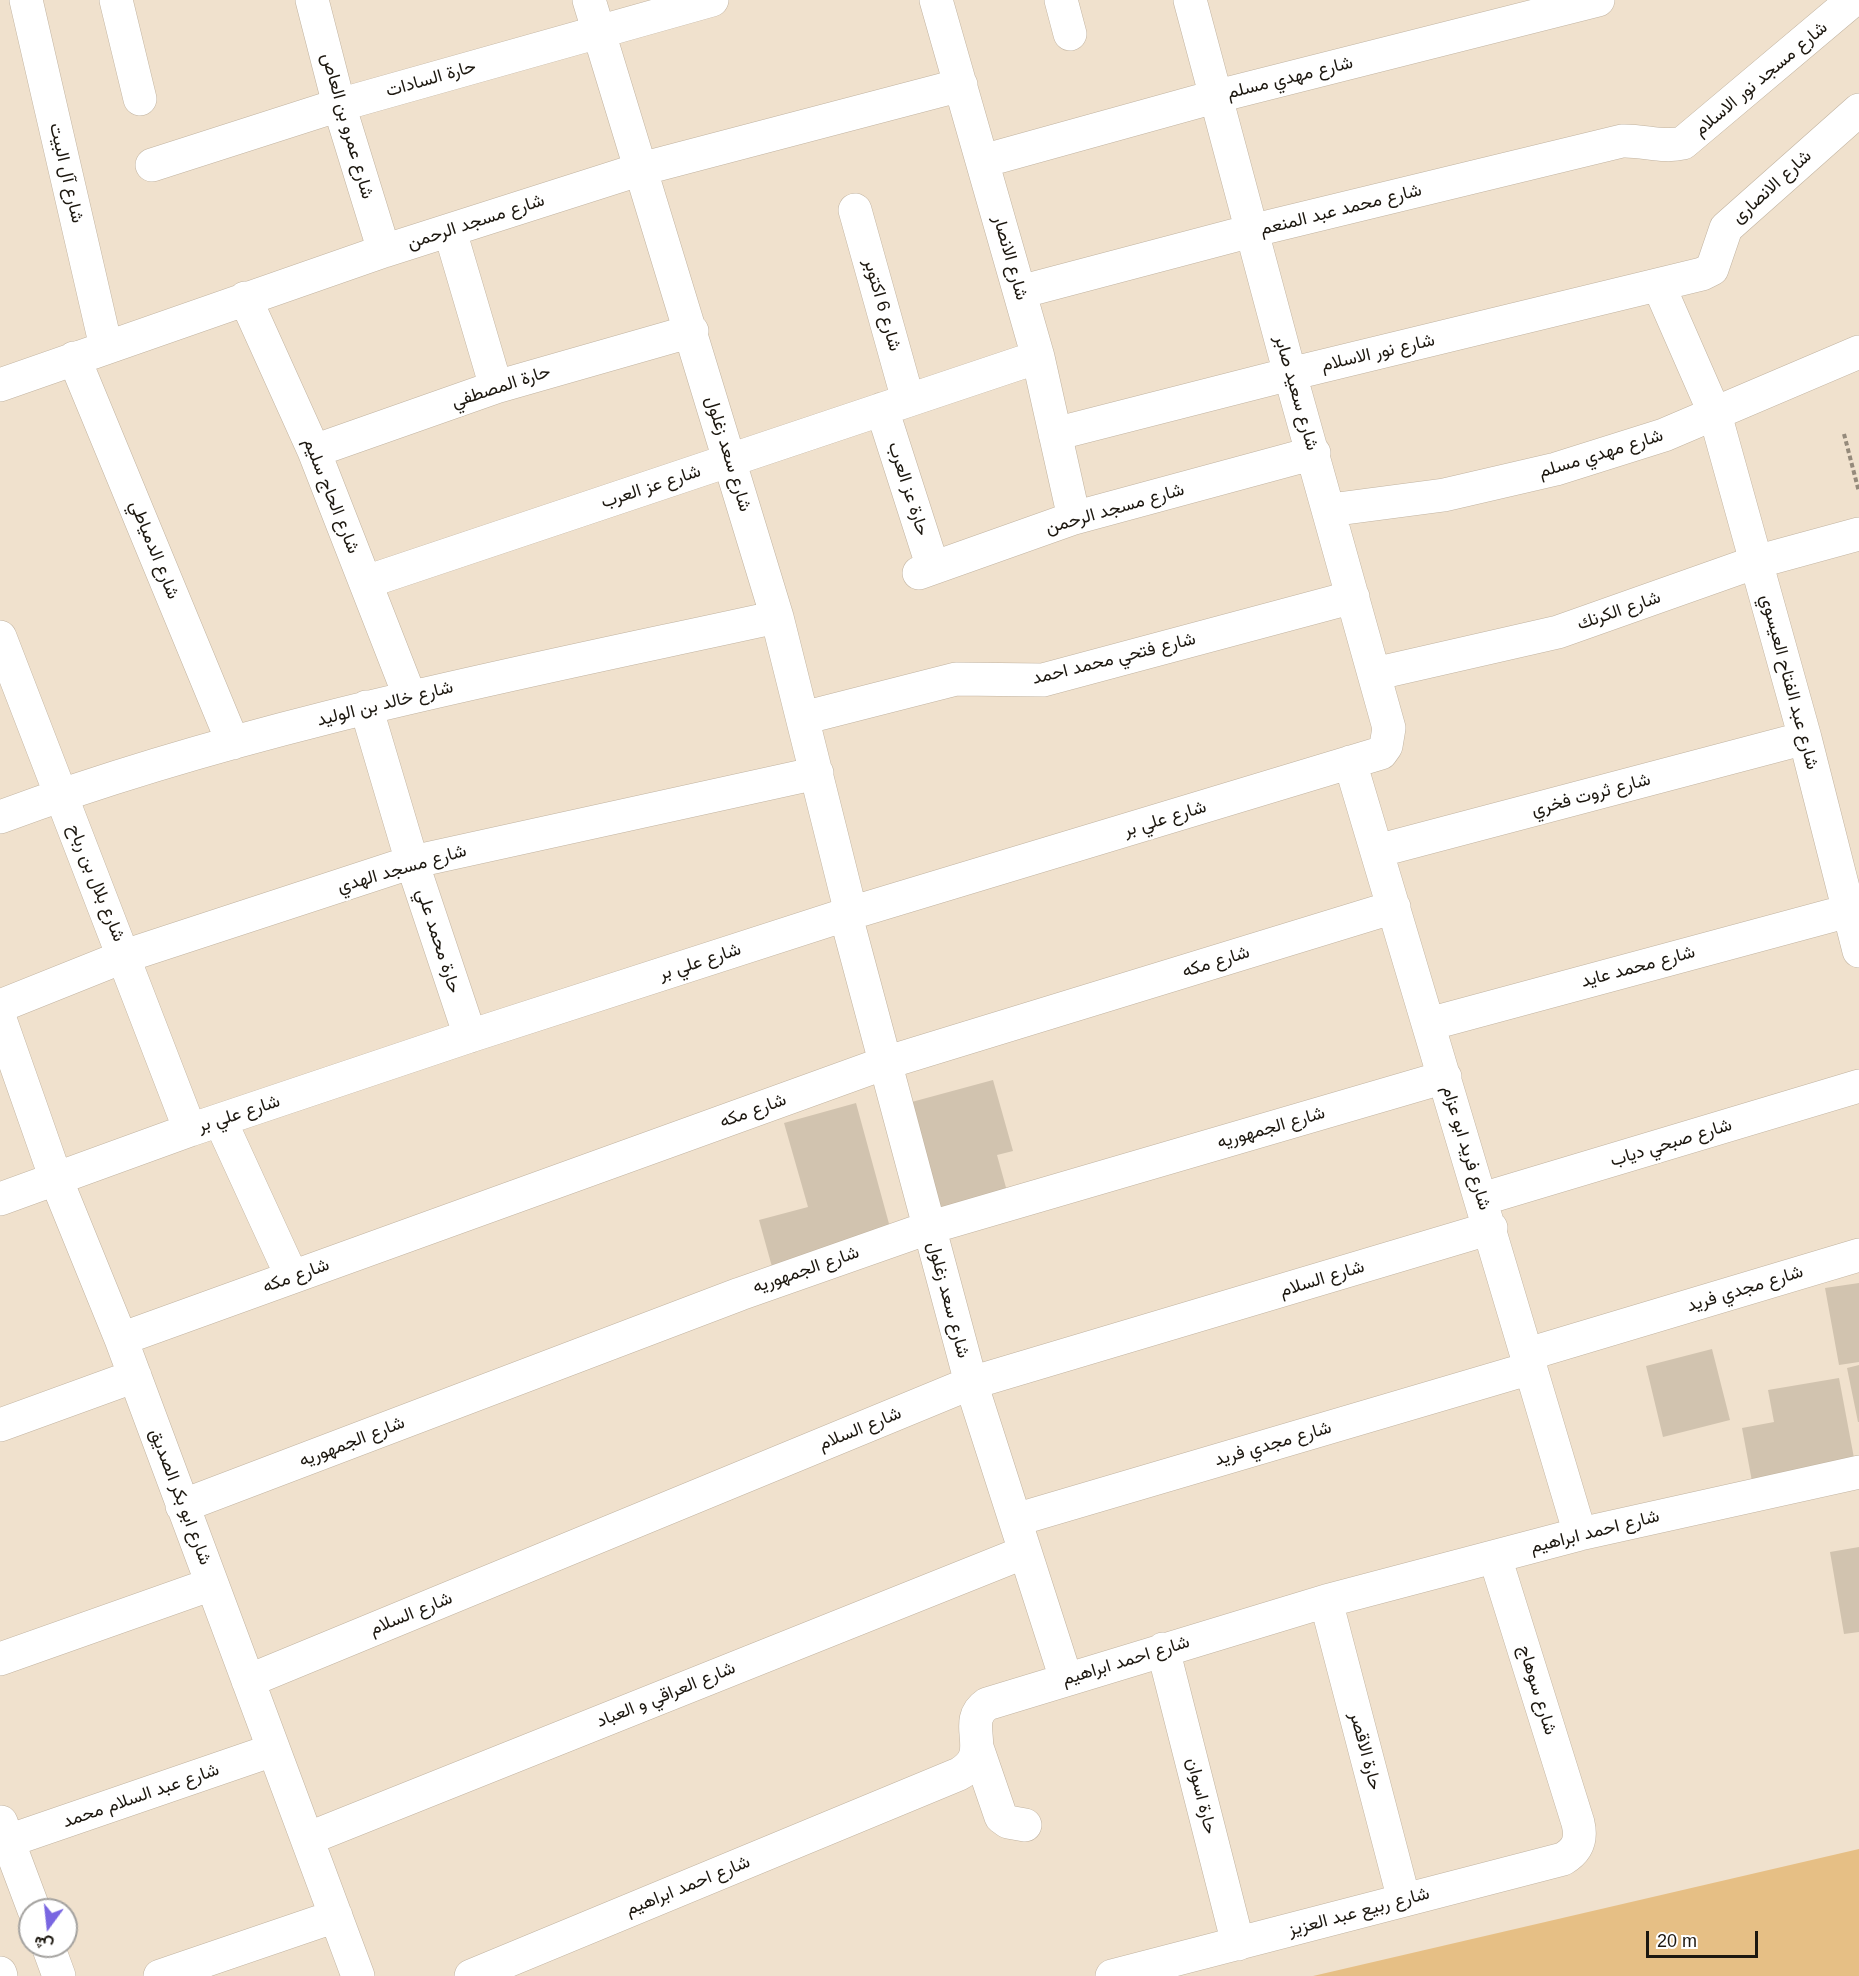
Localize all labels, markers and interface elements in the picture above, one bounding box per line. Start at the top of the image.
street label: شارع مسجد نور الاسلام [1690,17,1832,141]
street label: شارع عمرو بن العاص [316,51,378,201]
street label: شارع مهدي مسلم [1225,52,1355,104]
street label: حارة السادات [383,56,479,102]
street label: شارع آل البيت [44,121,88,225]
street label: شارع الانصارى [1728,146,1816,228]
street label: شارع محمد عبد المنعم [1258,179,1424,241]
street label: شارع مسجد الرحمن [405,190,547,254]
street label: شارع الانصار [988,213,1032,303]
street label: شارع 6 اكتوبر [859,256,905,354]
street label: شارع نور الاسلام [1319,329,1437,377]
street label: شارع سعيد صابر [1269,333,1323,453]
street label: حارة المصطفي [449,361,553,413]
street label: شارع سعد زغلول [700,394,756,514]
street label: شارع مهدي مسلم [1536,425,1666,483]
street label: شارع الحاج سليم [298,435,364,557]
street label: حارة عز العرب [883,439,933,539]
street label: شارع عز العرب [598,461,704,513]
street label: شارع مسجد الرحمن [1043,479,1187,539]
street label: شارع الدمياطي [124,498,184,602]
street label: شارع الكرنك [1574,587,1664,635]
street label: شارع عبد الفتاح العيسوي [1755,592,1823,772]
street label: شارع فتحي محمد احمد [1030,628,1198,690]
street label: شارع خالد بن الوليد [315,677,455,731]
street label: شارع ثروت فخري [1529,769,1653,821]
street label: شارع علي بر [1121,796,1209,842]
street label: شارع بلال بن رباح [63,821,129,945]
street label: شارع مسجد الهدي [335,840,469,898]
street label: حارة محمد علي [411,886,465,996]
street label: شارع علي بر [656,939,744,985]
street label: شارع محمد عايد [1579,941,1697,993]
street label: شارع مكه [1180,942,1252,982]
street label: شارع فريد ابو عزام [1437,1083,1495,1213]
street label: شارع مكه [717,1089,789,1133]
street label: شارع علي بر [195,1091,283,1137]
street label: شارع الجمهوريه [1215,1102,1327,1154]
street label: شارع صبحي دياب [1608,1114,1734,1172]
street label: شارع سعد زغلول [922,1239,974,1361]
street label: شارع الجمهوريه [750,1242,862,1298]
street label: شارع مكه [260,1254,332,1298]
street label: شارع السلام [1277,1256,1367,1302]
street label: شارع مجدي فريد [1684,1261,1806,1317]
street label: شارع السلام [815,1403,905,1455]
street label: شارع الجمهوريه [296,1412,408,1472]
street label: شارع مجدي فريد [1212,1417,1334,1471]
street label: شارع ابو بكر الصديق [144,1426,216,1568]
street label: شارع احمد ابراهيم [1528,1506,1662,1558]
street label: شارع السلام [366,1588,456,1640]
street label: شارع احمد ابراهيم [1060,1631,1192,1691]
street label: شارع سوهاج [1513,1643,1561,1737]
street label: شارع العراقي و العباد [593,1657,739,1733]
street label: حارة الاقصر [1344,1710,1386,1792]
street label: حارة اسوان [1181,1756,1221,1836]
street label: شارع عبد السلام محمد [60,1759,222,1833]
street label: شارع احمد ابراهيم [623,1851,753,1921]
street label: شارع ربيع عبد العزيز [1286,1883,1432,1941]
north arrow [18,1898,78,1958]
scale bar [1649,1919,1762,1957]
text: 20 m [1657,1931,1697,1951]
text: ش [32,1933,55,1955]

